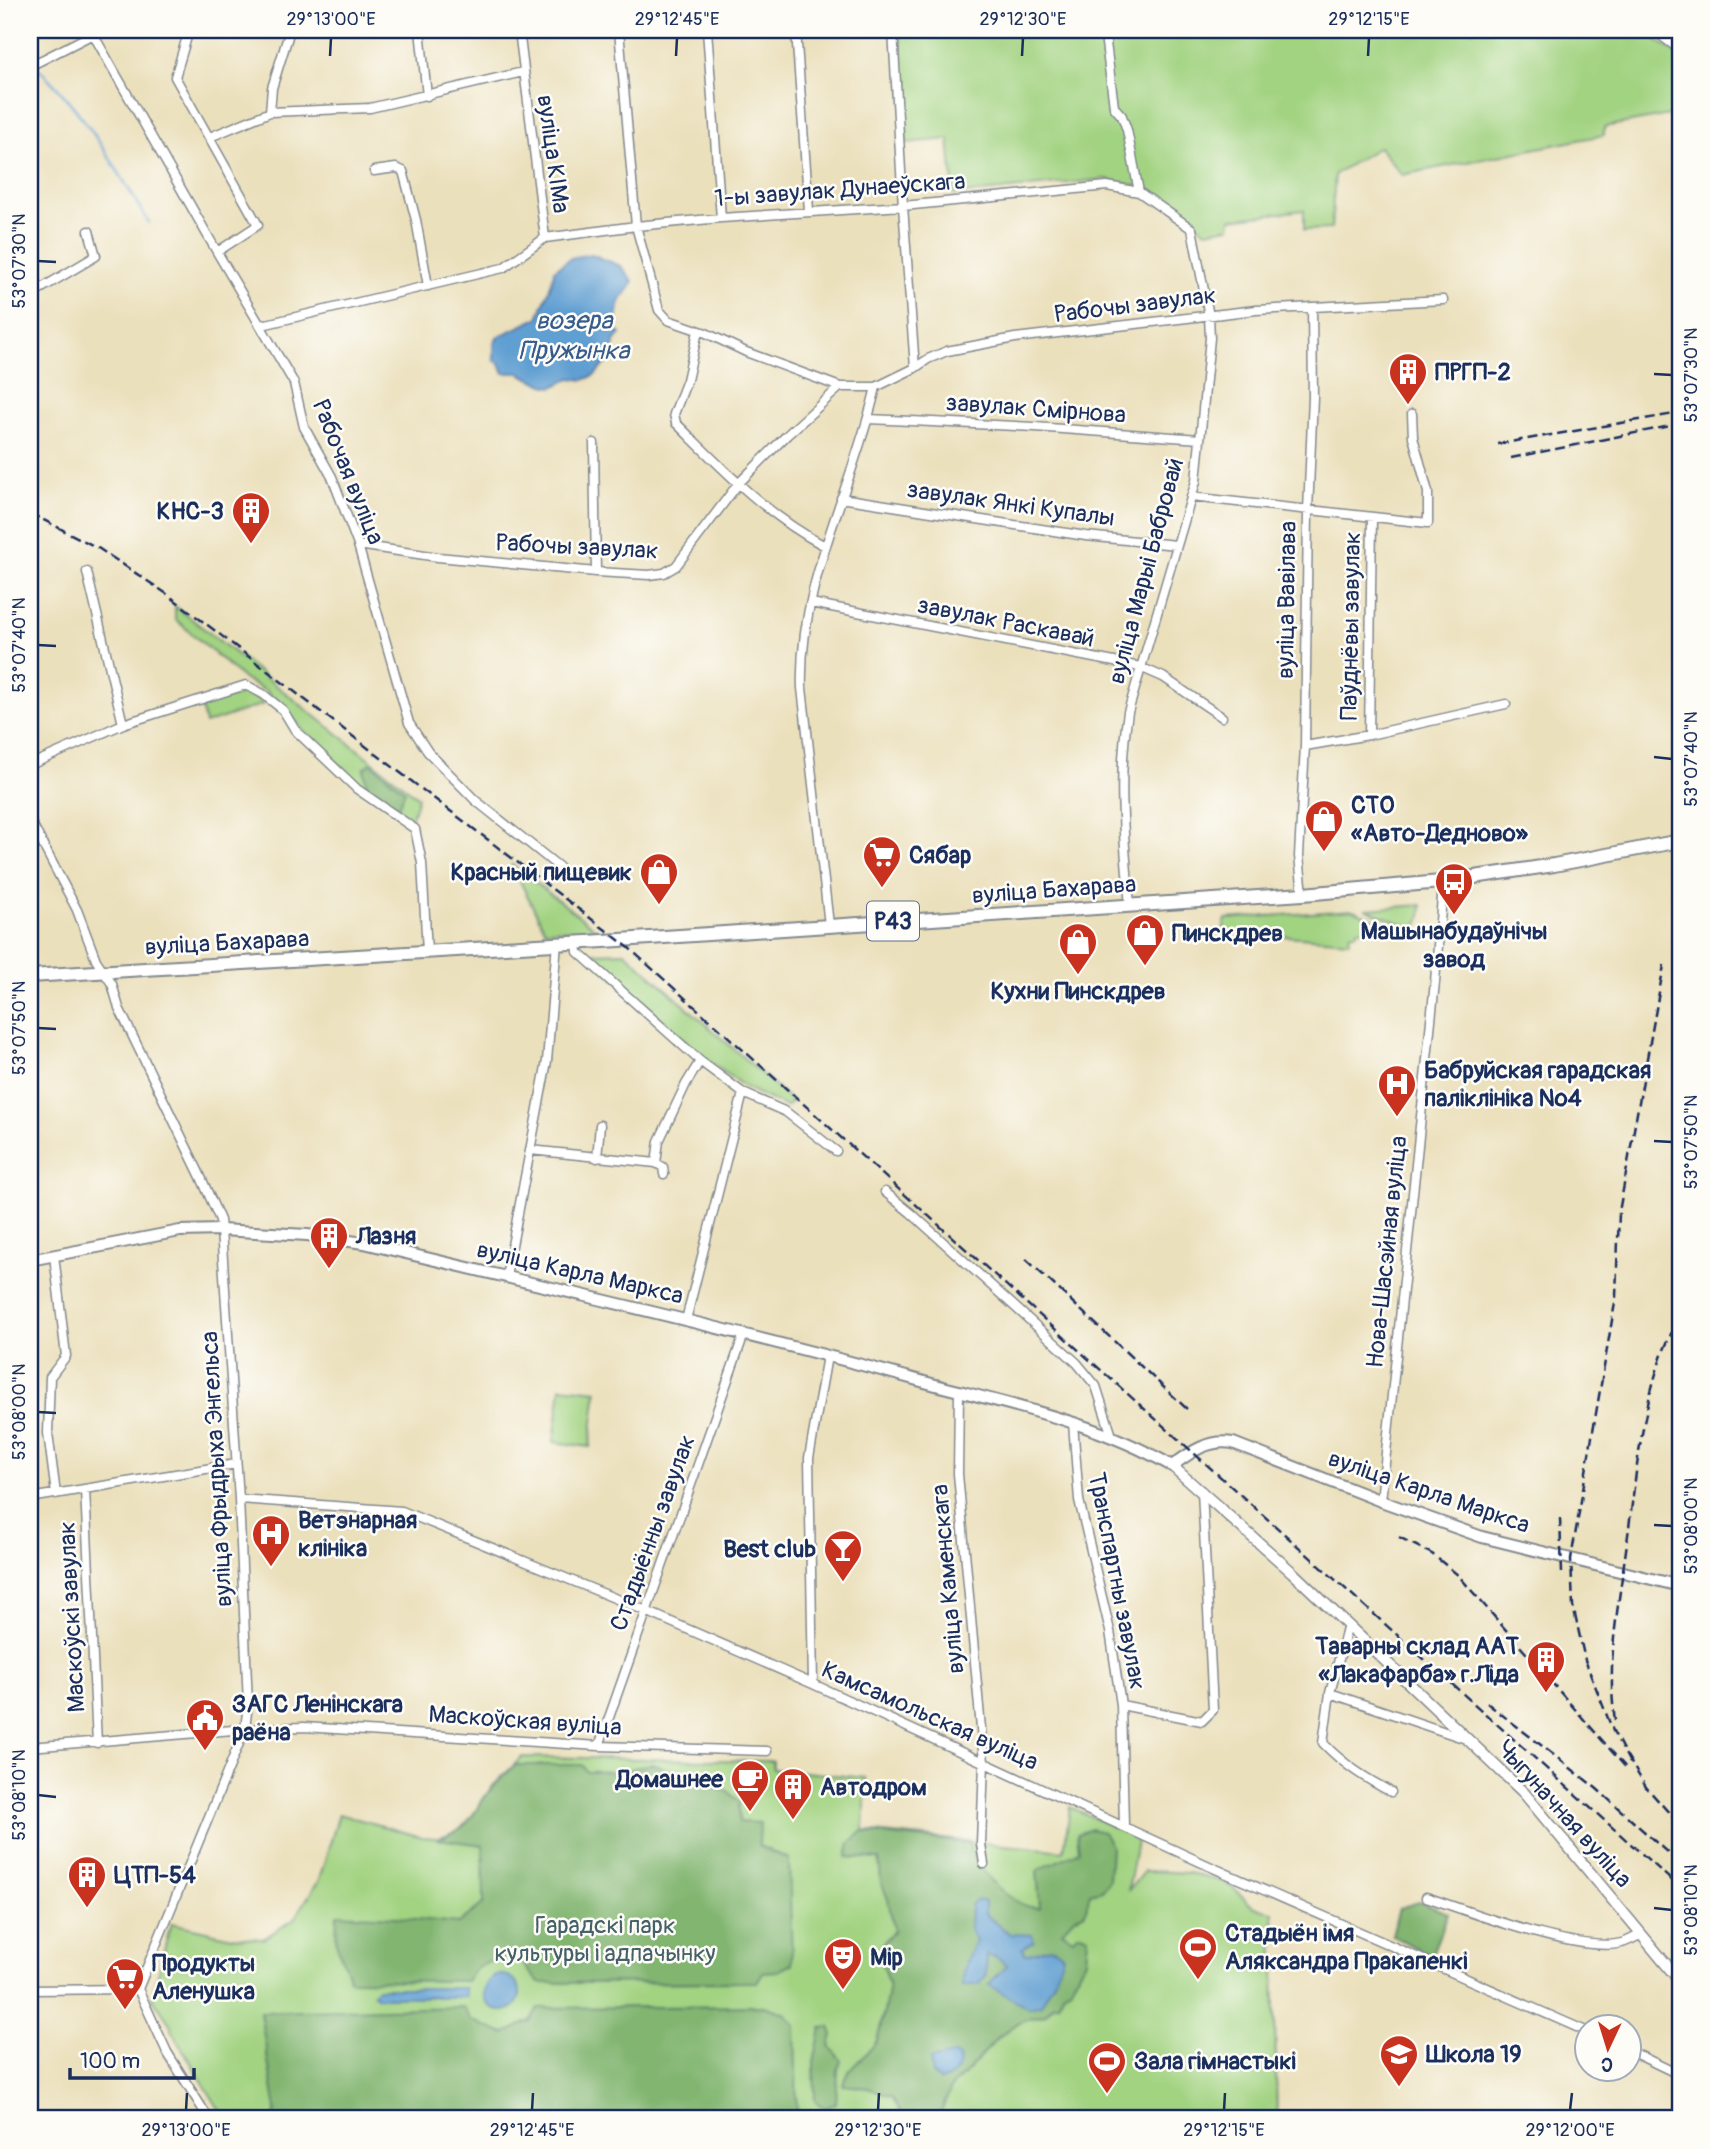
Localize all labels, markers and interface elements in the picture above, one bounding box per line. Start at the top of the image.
text: 29°13'00"E [286,8,376,31]
text: 29°12'45"E [635,8,719,31]
text: 29°12'30"E [980,8,1066,31]
text: 29°12'15"E [1328,8,1410,31]
street label: вуліца КІМа [530,93,576,215]
street label: 1-ы завулак Дунаеўскага [714,167,966,213]
text: 53°07'30"N [8,214,31,308]
street label: Рабочы завулак [1052,281,1218,329]
water label: возера Пружынка [519,305,631,367]
text: 53°07'30"N [1680,328,1703,422]
building icon: ПРГП-2 [1387,351,1429,406]
place label: ПРГП-2 [1435,358,1511,387]
street label: завулак Смірнова [945,388,1127,430]
street label: Рабочая вуліца [306,395,390,549]
street label: вуліца Марыі Бабровай [1102,455,1190,687]
street label: завулак Янкі Купалы [905,475,1117,533]
building icon: КНС-3 [230,490,272,545]
place label: КНС-3 [157,497,224,526]
street label: вуліца Вавілава [1271,521,1303,679]
street label: Рабочы завулак [495,528,659,566]
street label: Паўднёвы завулак [1335,531,1367,721]
street label: завулак Раскавай [915,591,1097,653]
text: 53°07'40"N [8,597,31,693]
text: 53°07'40"N [1680,711,1703,807]
place label: СТО «Авто-Дедново» [1351,791,1529,848]
shop icon: СТО «Авто-Дедново» [1303,798,1345,853]
supermarket icon: Сябар [861,834,903,889]
place label: Сябар [909,841,971,870]
shop icon: Красный пищевик [638,851,680,906]
place label: Красный пищевик [450,858,632,887]
bus stop icon: Машынабудаўнічы завод [1433,861,1475,916]
street label: вуліца Бахарава [971,870,1137,910]
road number: Р43 [867,902,919,940]
shop icon: Пинскдрев [1124,912,1166,967]
place label: Машынабудаўнічы завод [1361,917,1547,974]
place label: Пинскдрев [1172,919,1283,948]
shop icon: Кухни Пинскдрев [1057,921,1099,976]
street label: вуліца Бахарава [144,924,310,962]
place label: Кухни Пинскдрев [991,977,1165,1006]
text: 53°07'50"N [8,981,31,1075]
place label: Бабруйская гарадская паліклініка №4 [1424,1056,1651,1113]
hospital icon: Бабруйская гарадская паліклініка №4 [1376,1063,1418,1118]
text: 53°07'50"N [1680,1095,1703,1189]
street label: Нова-Шасэйная вуліца [1360,1134,1414,1370]
building icon: Лазня [308,1215,350,1270]
place label: Лазня [355,1222,416,1251]
street label: вуліца Карла Маркса [474,1235,686,1311]
street label: вуліца Фрыдрыха Энгельса [195,1330,239,1608]
text: 53°08'00"N [8,1364,31,1460]
street label: Стадыённы завулак [604,1431,702,1635]
street label: вуліца Карла Маркса [1324,1444,1534,1540]
street label: Транспартны завулак [1082,1470,1152,1692]
text: 53°08'00"N [1680,1478,1703,1574]
street label: вуліца Каменскага [925,1483,971,1675]
place label: Ветэнарная клініка [298,1506,417,1563]
hospital icon: Ветэнарная клініка [250,1513,292,1568]
street label: Маскоўскі завулак [53,1521,91,1713]
bar icon: Best club [822,1528,864,1583]
place label: Best club [723,1535,816,1564]
place label: Таварны склад ААТ «Лакафарба» г.Ліда [1314,1632,1520,1689]
building icon: Таварны склад ААТ «Лакафарба» г.Ліда [1525,1639,1567,1694]
street label: Камсамольская вуліца [817,1655,1043,1777]
place label: ЗАГС Ленінскага раёна [232,1690,403,1747]
public building icon: ЗАГС Ленінскага раёна [184,1697,226,1752]
street label: Маскоўская вуліца [427,1700,623,1742]
street label: Чыгуначная вуліца [1490,1734,1638,1894]
text: 53°08'10"N [8,1749,31,1841]
cafe icon: Домашнее [729,1758,771,1813]
place label: Домашнее [614,1765,724,1794]
building icon: Автодром [772,1766,814,1821]
place label: Автодром [820,1773,927,1802]
building icon: ЦТП-54 [66,1854,108,1909]
place label: ЦТП-54 [114,1861,196,1890]
text: 53°08'10"N [1680,1864,1703,1956]
park label: Гарадскі парк культуры і адпачынку [494,1911,716,1968]
place label: Стадыён імя Аляксандра Пракапенкі [1225,1919,1467,1976]
sports icon: Стадыён імя Аляксандра Пракапенкі [1177,1926,1219,1981]
theatre icon: Мір [822,1936,864,1991]
place label: Мір [870,1943,903,1972]
place label: Продукты Аленушка [152,1949,255,2006]
supermarket icon: Продукты Аленушка [104,1956,146,2011]
north arrow [1574,2012,1644,2082]
school or university icon: Школа 19 [1378,2033,1420,2088]
scale bar [70,2037,194,2081]
sports icon: Зала гімнастыкі [1086,2040,1128,2095]
place label: Школа 19 [1425,2040,1522,2069]
place label: Зала гімнастыкі [1134,2047,1296,2076]
text: 100 m [80,2048,140,2075]
text: С [1600,2052,1614,2076]
text: 29°13'00"E [141,2119,231,2142]
text: 29°12'45"E [490,2119,574,2142]
text: 29°12'30"E [835,2119,921,2142]
text: 29°12'15"E [1183,2119,1265,2142]
text: 29°12'00"E [1525,2119,1615,2142]

